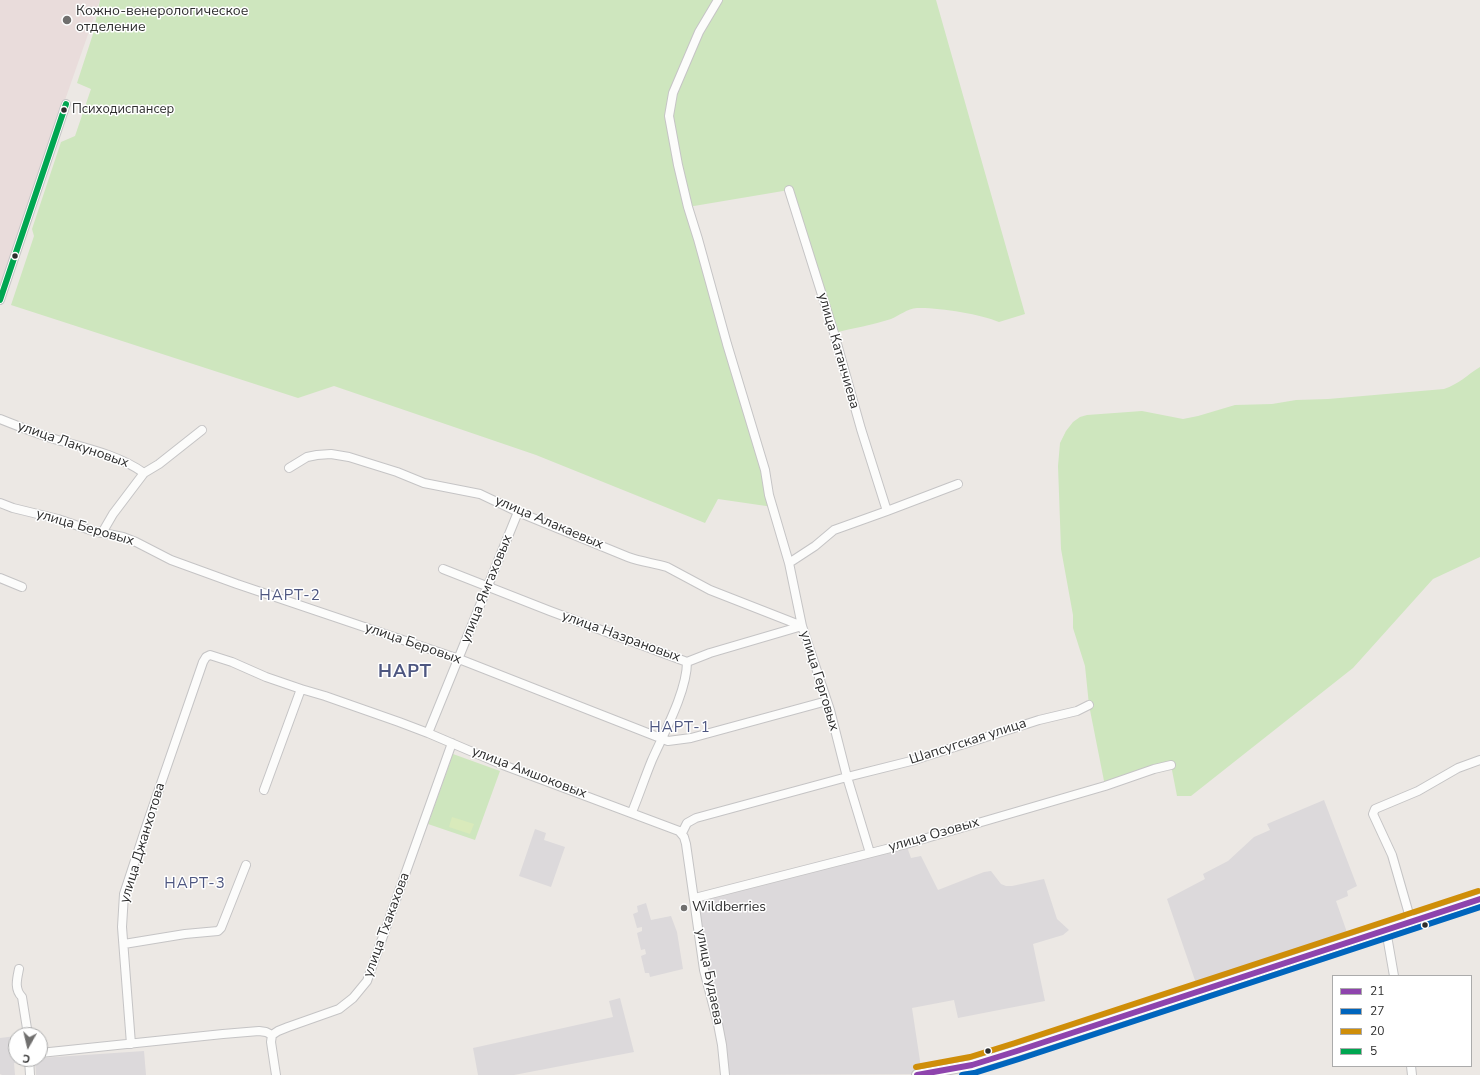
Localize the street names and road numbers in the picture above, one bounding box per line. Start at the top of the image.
street label: улица Катанчиева [813,291,863,411]
street label: улица Лакуновых [15,418,131,472]
street label: улица Алакаевых [492,493,606,553]
street label: улица Беровых [34,506,136,550]
street label: улица Ямгаховых [458,532,516,646]
street label: улица Назрановых [559,608,683,666]
street label: улица Беровых [362,620,464,668]
street label: улица Герговых [796,629,842,733]
street label: Шапсугская улица [907,715,1029,769]
street label: улица Амшоковых [469,743,589,803]
street label: улица Джанхотова [117,781,169,905]
street label: улица Озовых [887,814,981,856]
street label: улица Тхакахова [360,870,414,980]
street label: улица Будаева [691,927,727,1027]

